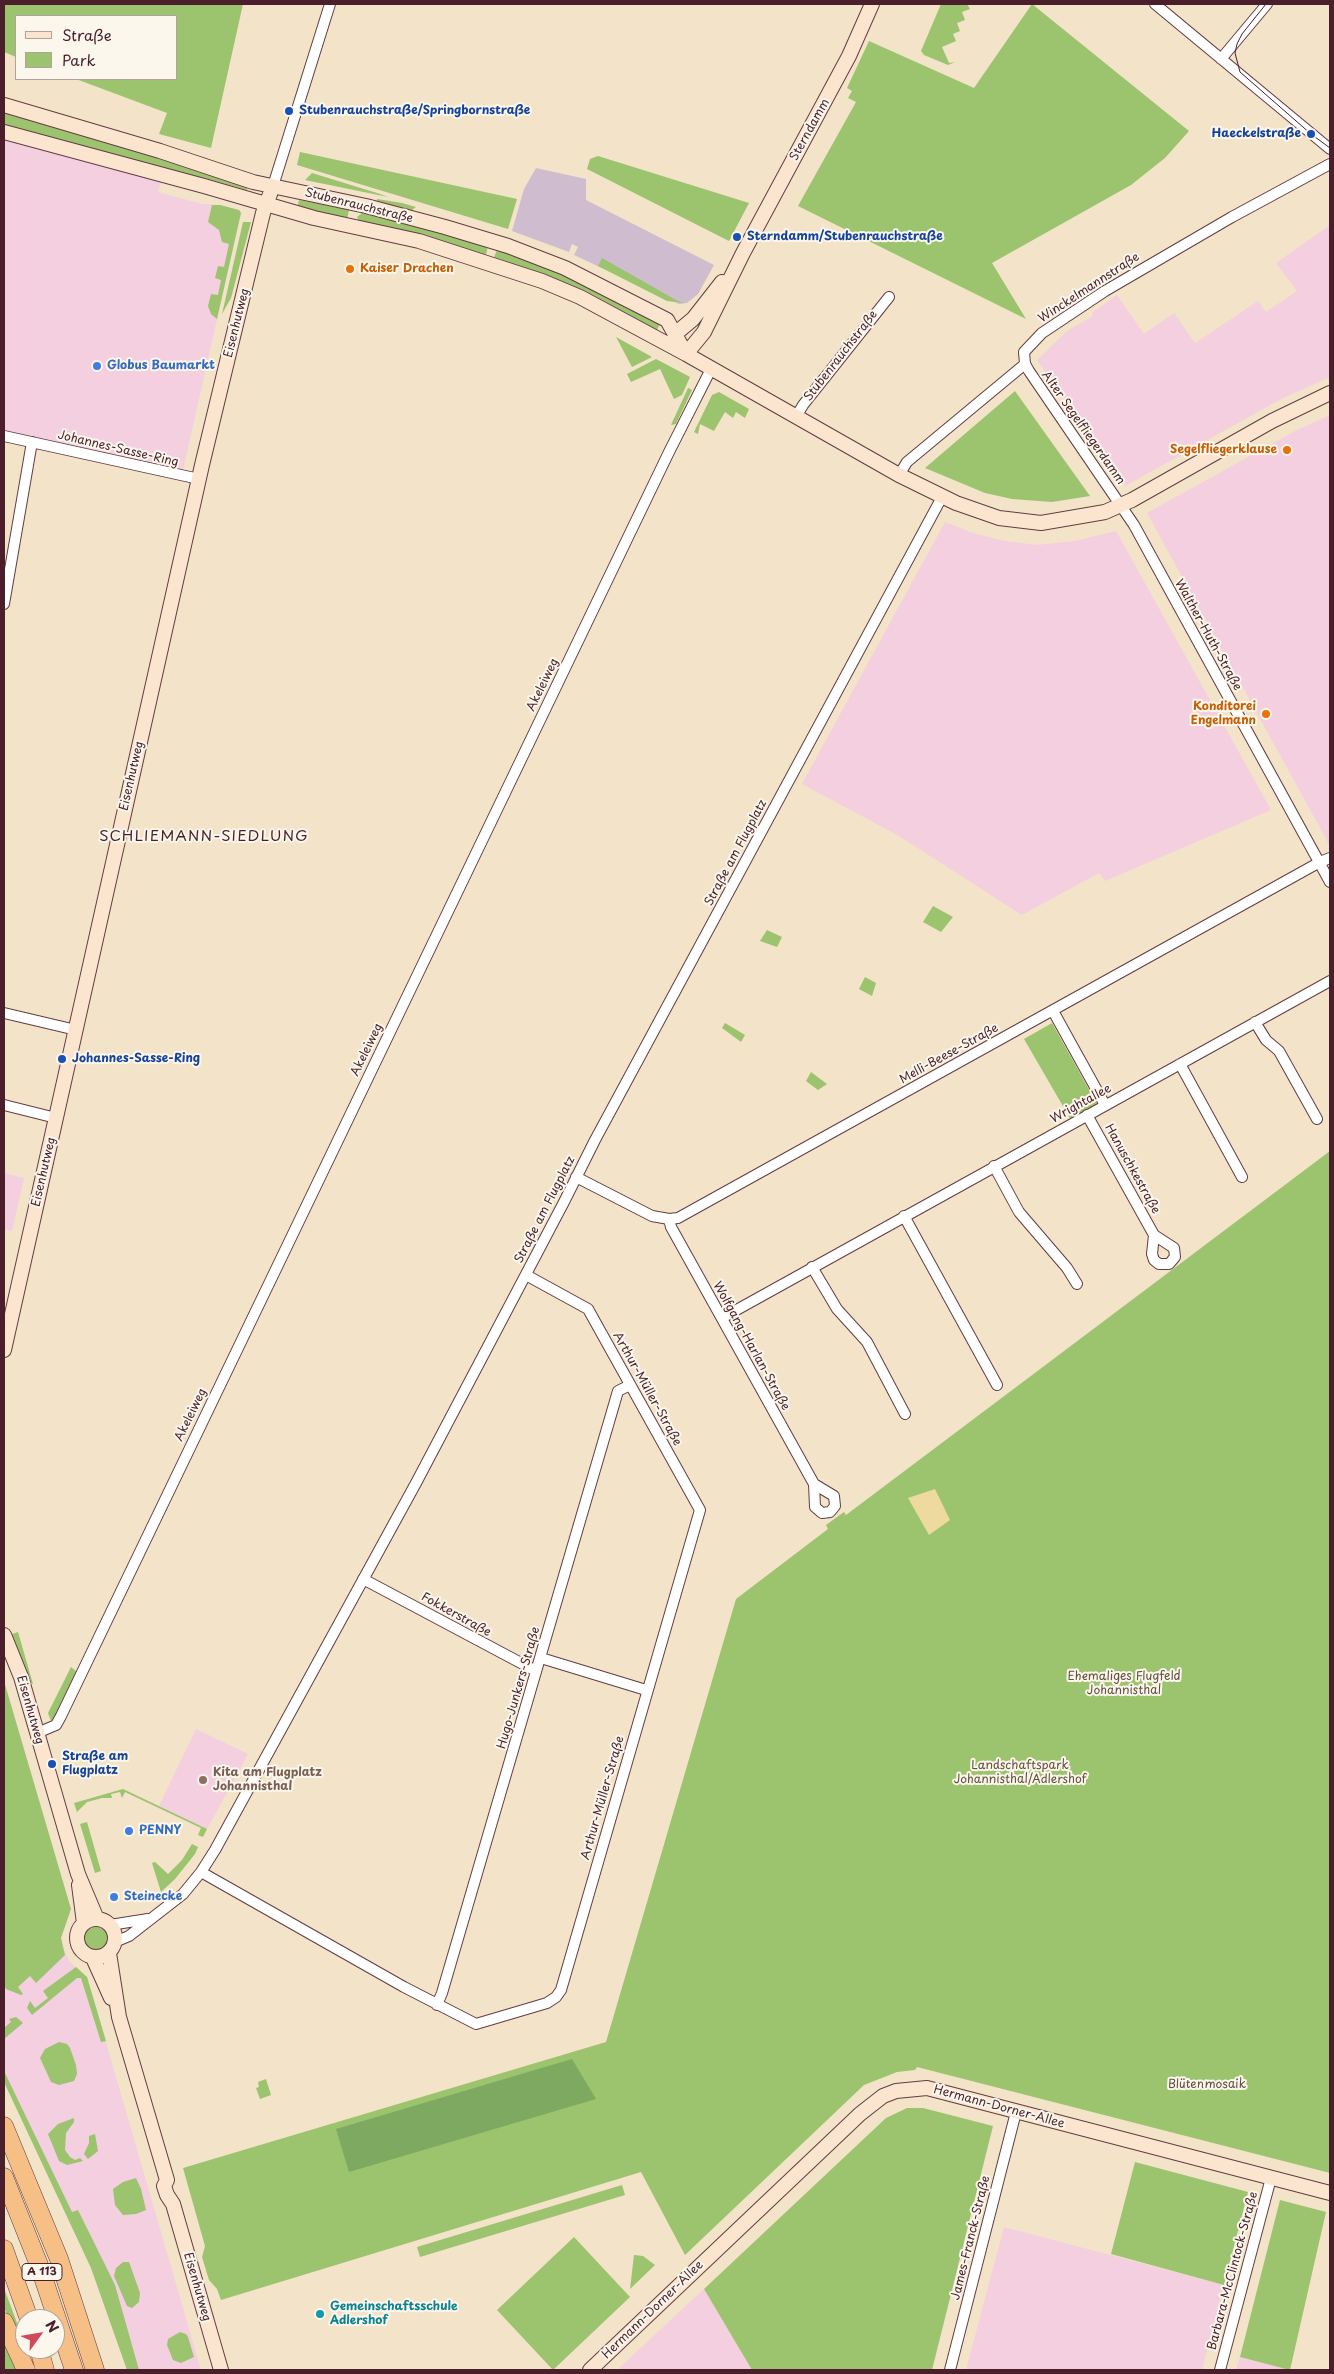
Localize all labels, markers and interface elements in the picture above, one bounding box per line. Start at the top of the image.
legend [15,15,178,80]
text: Straße [62,23,112,46]
text: Park [62,48,96,71]
street label: Sterndamm [787,97,833,163]
place label: Stubenrauchstraße/Springbornstraße [299,104,530,118]
marker: Stubenrauchstraße/Springbornstraße [283,105,295,117]
place label: Haeckelstraße [1211,127,1301,141]
marker: Haeckelstraße [1305,128,1317,140]
street label: Stubenrauchstraße [303,186,415,226]
place label: Sterndamm/Stubenrauchstraße [747,230,943,244]
marker: Sterndamm/Stubenrauchstraße [731,231,743,243]
street label: Winckelmannstraße [1036,250,1142,326]
place label: Kaiser Drachen [360,262,454,276]
marker: Kaiser Drachen [344,263,356,275]
street label: Eisenhutweg [221,287,253,359]
street label: Stubenrauchstraße [801,308,881,404]
place label: Globus Baumarkt [107,359,215,373]
marker: Globus Baumarkt [91,360,103,372]
street label: Alter Segelfliegerdamm [1038,369,1128,487]
street label: Johannes-Sasse-Ring [56,428,180,470]
place label: Segelfliegerklause [1170,443,1277,457]
marker: Segelfliegerklause [1281,444,1293,456]
street label: Walther-Huth-Straße [1171,577,1245,693]
street label: Akeleiweg [524,656,562,714]
place label: Konditorei Engelmann [1191,700,1256,728]
marker: Konditorei Engelmann [1260,708,1272,720]
street label: Eisenhutweg [117,740,147,812]
street label: Straße am Flugplatz [702,798,770,908]
district label: SCHLIEMANN-SIEDLUNG [98,828,310,846]
street label: Akeleiweg [348,1021,386,1079]
street label: Melli-Beese-Straße [897,1021,1001,1087]
place label: Johannes-Sasse-Ring [72,1052,200,1066]
marker: Johannes-Sasse-Ring [56,1053,68,1065]
street label: Wrightallee [1048,1081,1114,1127]
street label: Hanuschkestraße [1101,1122,1163,1216]
street label: Eisenhutweg [29,1136,59,1208]
street label: Straße am Flugplatz [512,1154,578,1266]
street label: Wolfgang-Harlan-Straße [710,1279,792,1413]
street label: Arthur-Müller-Straße [610,1330,684,1448]
street label: Akeleiweg [172,1386,210,1444]
street label: Fokkerstraße [419,1590,493,1640]
street label: Hugo-Junkers-Straße [495,1625,543,1751]
park label: Ehemaliges Flugfeld Johannisthal [1067,1670,1181,1698]
street label: Eisenhutweg [13,1674,47,1746]
street label: Arthur-Müller-Straße [578,1735,628,1861]
place label: Straße am Flugplatz [62,1750,128,1778]
marker: Straße am Flugplatz [46,1758,58,1770]
park label: Landschaftspark Johannisthal/Adlershof [954,1759,1086,1787]
place label: Kita am Flugplatz Johannisthal [213,1766,322,1794]
marker: Kita am Flugplatz Johannisthal [197,1774,209,1786]
place label: PENNY [139,1824,181,1838]
marker: PENNY [123,1825,135,1837]
place label: Steinecke [124,1890,182,1904]
marker: Steinecke [108,1891,120,1903]
park label: Blütenmosaik [1168,2078,1246,2092]
street label: Hermann-Dorner-Allee [932,2083,1066,2131]
street label: James-Franck-Straße [949,2174,993,2302]
street label: Barbara-McClintock-Straße [1205,2190,1261,2352]
street label: Eisenhutweg [180,2251,214,2323]
street label: Hermann-Dorner-Allee [600,2258,706,2362]
road number: A 113 [22,2264,62,2280]
place label: Gemeinschaftsschule Adlershof [330,2300,457,2328]
marker: Gemeinschaftsschule Adlershof [314,2308,326,2320]
north arrow [15,2309,65,2359]
text: N [40,2316,64,2337]

